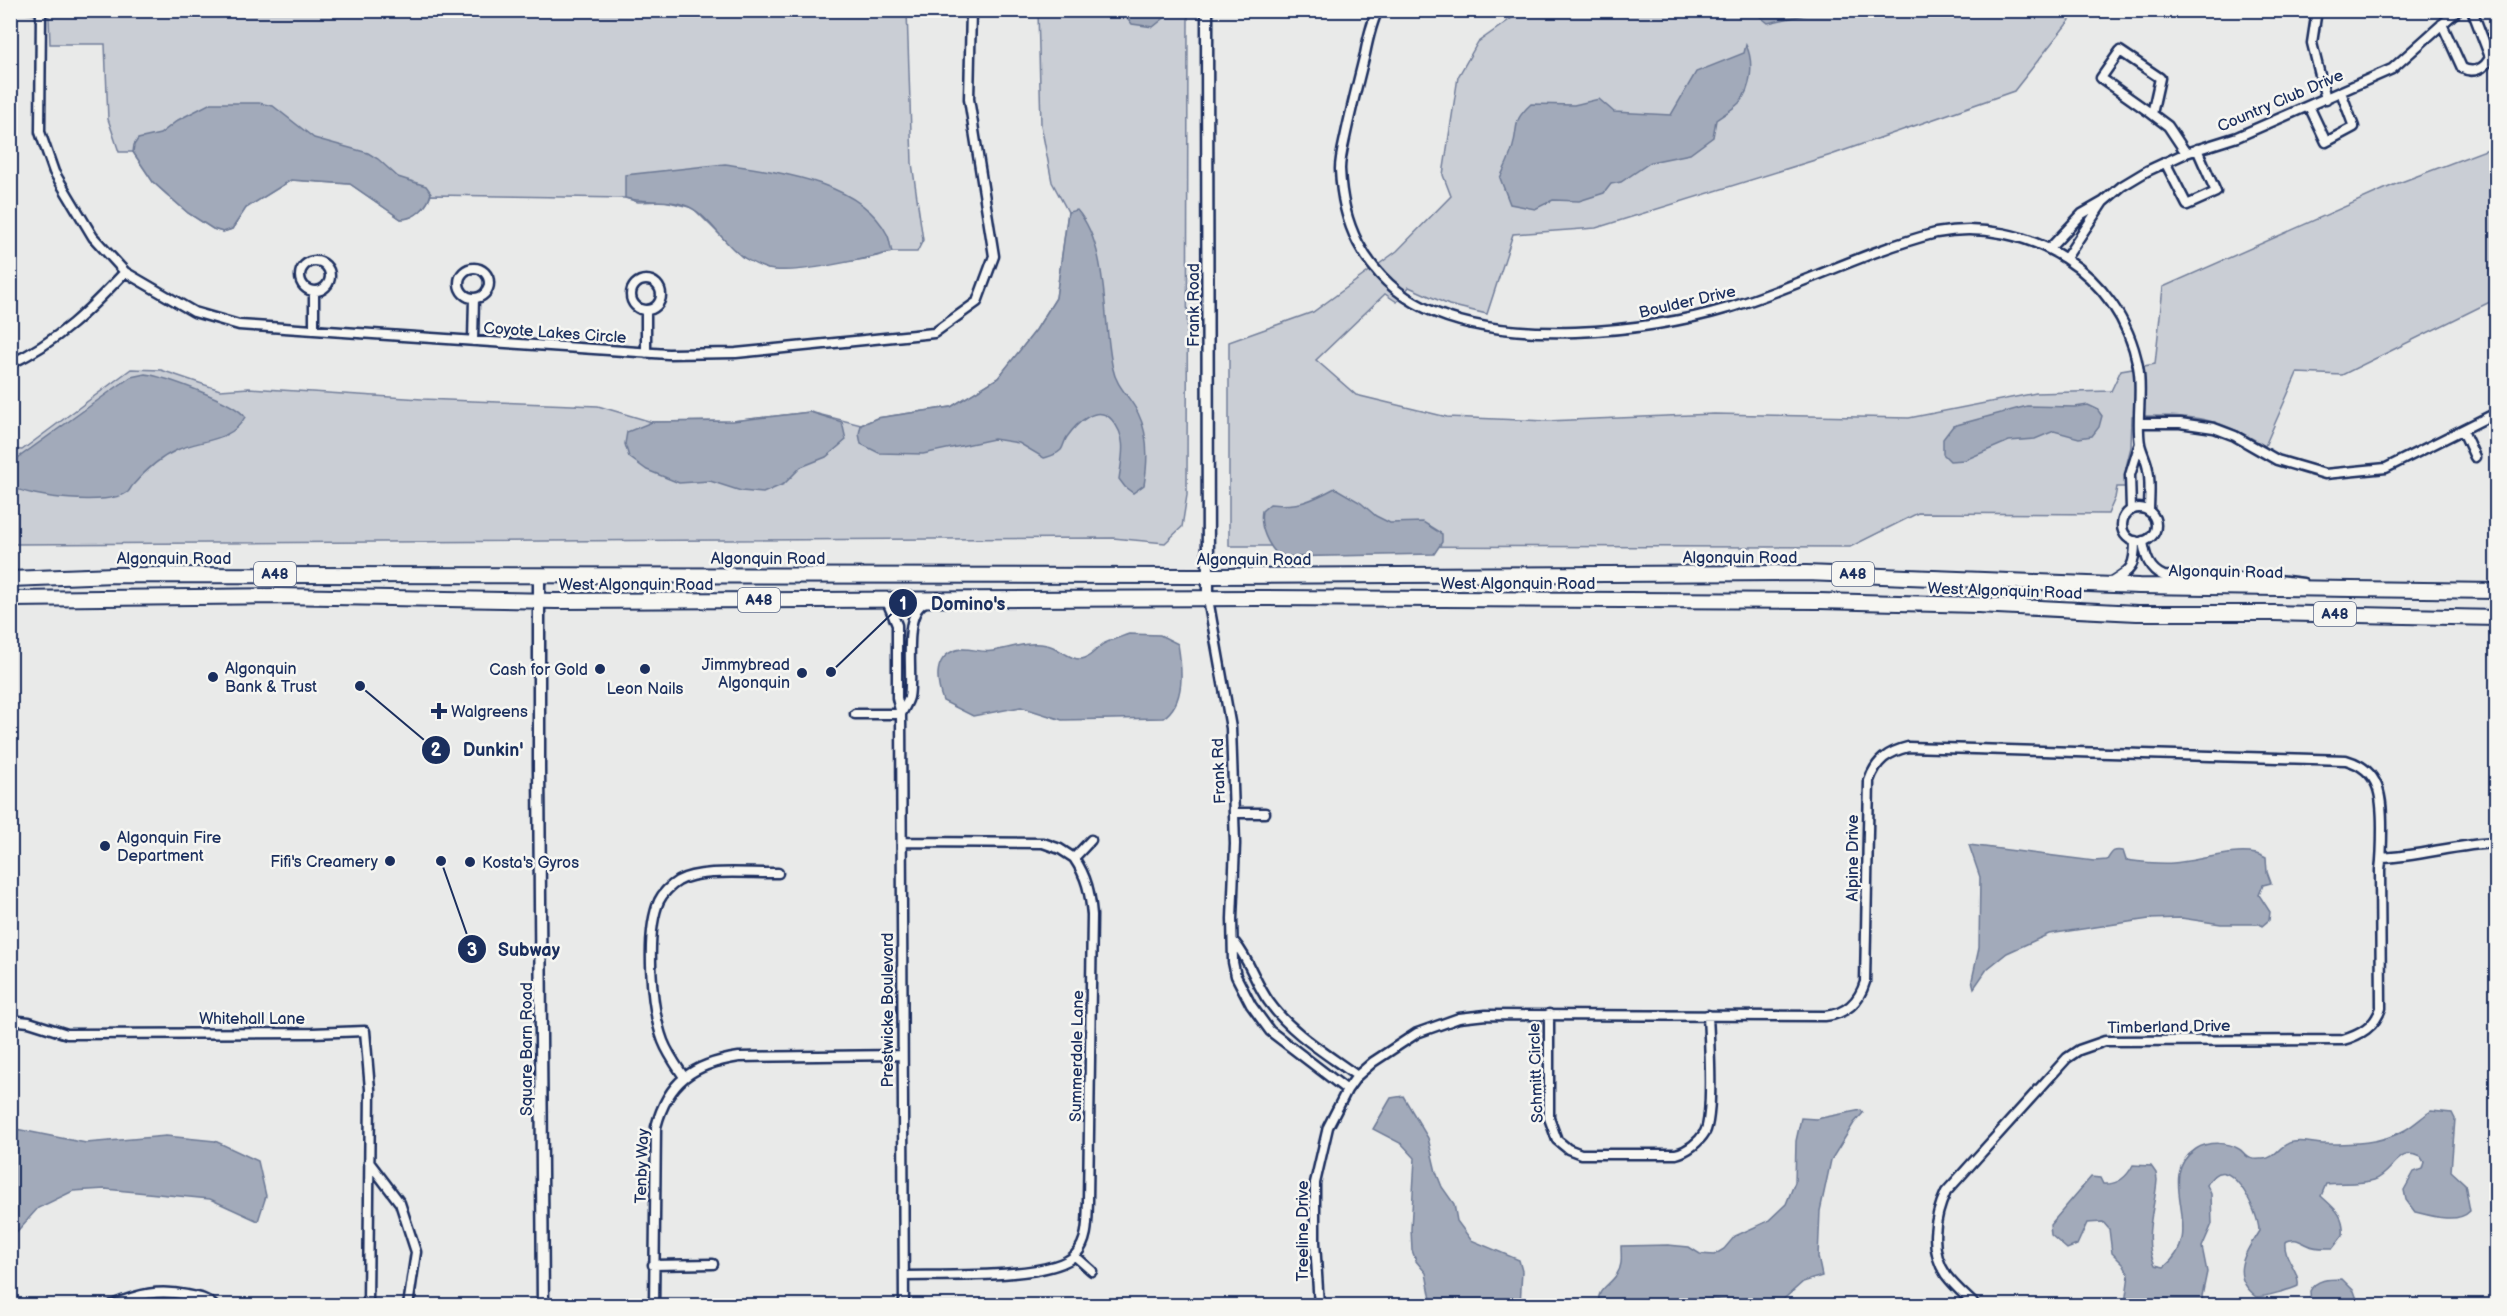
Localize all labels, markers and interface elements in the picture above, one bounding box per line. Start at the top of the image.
street label: Country Club Drive [2215,66,2347,137]
street label: Frank Road [1185,263,1204,347]
street label: Boulder Drive [1637,282,1738,323]
street label: Coyote Lakes Circle [483,319,628,348]
street label: Algonquin Road [1683,549,1797,568]
street label: Algonquin Road [117,550,231,569]
street label: Algonquin Road [711,550,825,569]
street label: Algonquin Road [1197,551,1311,570]
road number: A48 [254,562,296,586]
road number: A48 [1832,562,1874,586]
street label: Algonquin Road [2168,562,2283,583]
street label: West Algonquin Road [1441,575,1595,594]
street label: West Algonquin Road [559,576,713,595]
street label: West Algonquin Road [1927,579,2083,604]
callout: Domino's [888,585,1017,621]
road number: A48 [738,588,780,612]
text: 1 [899,594,907,615]
text: Domino's [931,594,1005,615]
road number: A48 [2314,602,2356,626]
place label: Jimmybread Algonquin [702,656,790,693]
place label: Algonquin Bank & Trust [225,660,317,697]
place label: Cash for Gold [489,661,588,680]
marker: Cash for Gold [593,662,607,676]
marker: Leon Nails [638,662,652,676]
marker: Jimmybread Algonquin [795,666,809,680]
marker: Algonquin Bank & Trust [206,670,220,684]
place label: Leon Nails [607,680,684,699]
place label: Walgreens [451,703,528,722]
marker: Walgreens [432,704,446,718]
callout: Dunkin' [421,732,535,768]
street label: Frank Rd [1209,738,1230,804]
text: 2 [431,740,442,761]
text: Dunkin' [463,740,523,761]
street label: Alpine Drive [1844,814,1863,901]
place label: Algonquin Fire Department [117,829,222,866]
marker: Algonquin Fire Department [98,839,112,853]
place label: Fifi's Creamery [270,853,379,872]
marker: Fifi's Creamery [383,854,397,868]
place label: Kosta's Gyros [482,854,579,873]
marker: Kosta's Gyros [463,855,477,869]
callout: Subway [457,931,572,967]
street label: Prestwicke Boulevard [879,932,898,1088]
text: 3 [467,940,477,961]
text: Subway [498,940,561,961]
street label: Square Barn Road [518,982,537,1116]
street label: Summerdale Lane [1067,989,1088,1122]
street label: Whitehall Lane [199,1010,306,1029]
street label: Timberland Drive [2107,1017,2231,1038]
street label: Schmitt Circle [1525,1022,1548,1123]
street label: Tenby Way [632,1127,653,1204]
street label: Treeline Drive [1294,1180,1313,1282]

